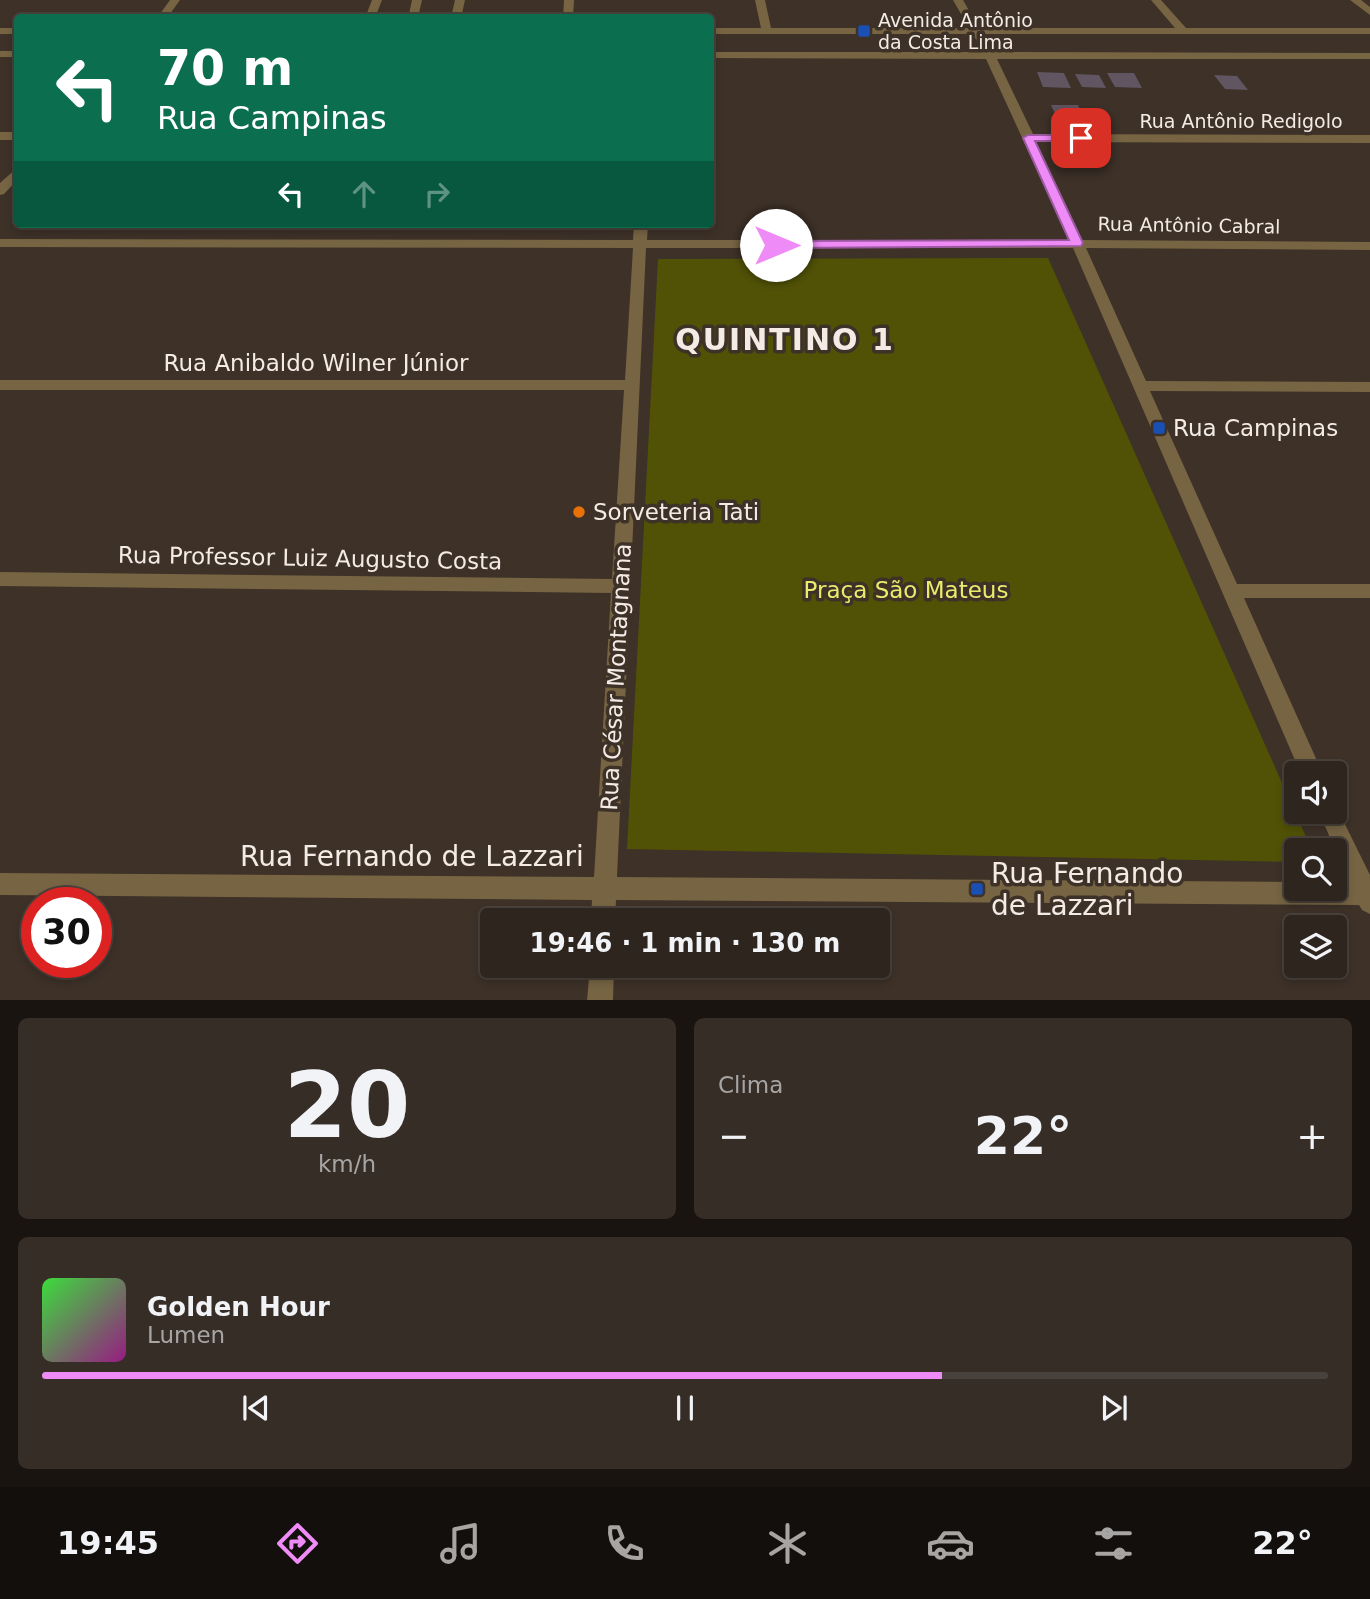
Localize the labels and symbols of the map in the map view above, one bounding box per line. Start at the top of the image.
place label: Avenida Antônio da Costa Lima [878,9,1033,53]
marker: Avenida Antônio da Costa Lima [856,23,872,39]
pin [1051,108,1111,168]
street label: Rua Antônio Redigolo [1139,110,1343,132]
position arrow [739,208,813,282]
street label: Rua Antônio Cabral [1097,212,1281,238]
district label: QUINTINO 1 [675,322,895,357]
street label: Rua Anibaldo Wilner Júnior [163,350,469,376]
place label: Rua Campinas [1173,415,1338,441]
marker: Rua Campinas [1151,420,1167,436]
place label: Sorveteria Tati [593,499,759,525]
marker: Sorveteria Tati [571,504,587,520]
street label: Rua Professor Luiz Augusto Costa [118,542,502,574]
street label: Rua César Montagnana [596,543,636,811]
park label: Praça São Mateus [804,577,1008,603]
street label: Rua Fernando de Lazzari [240,840,584,873]
place label: Rua Fernando de Lazzari [991,857,1183,922]
marker: Rua Fernando de Lazzari [969,881,985,897]
speed limit sign: 30 [21,887,112,978]

